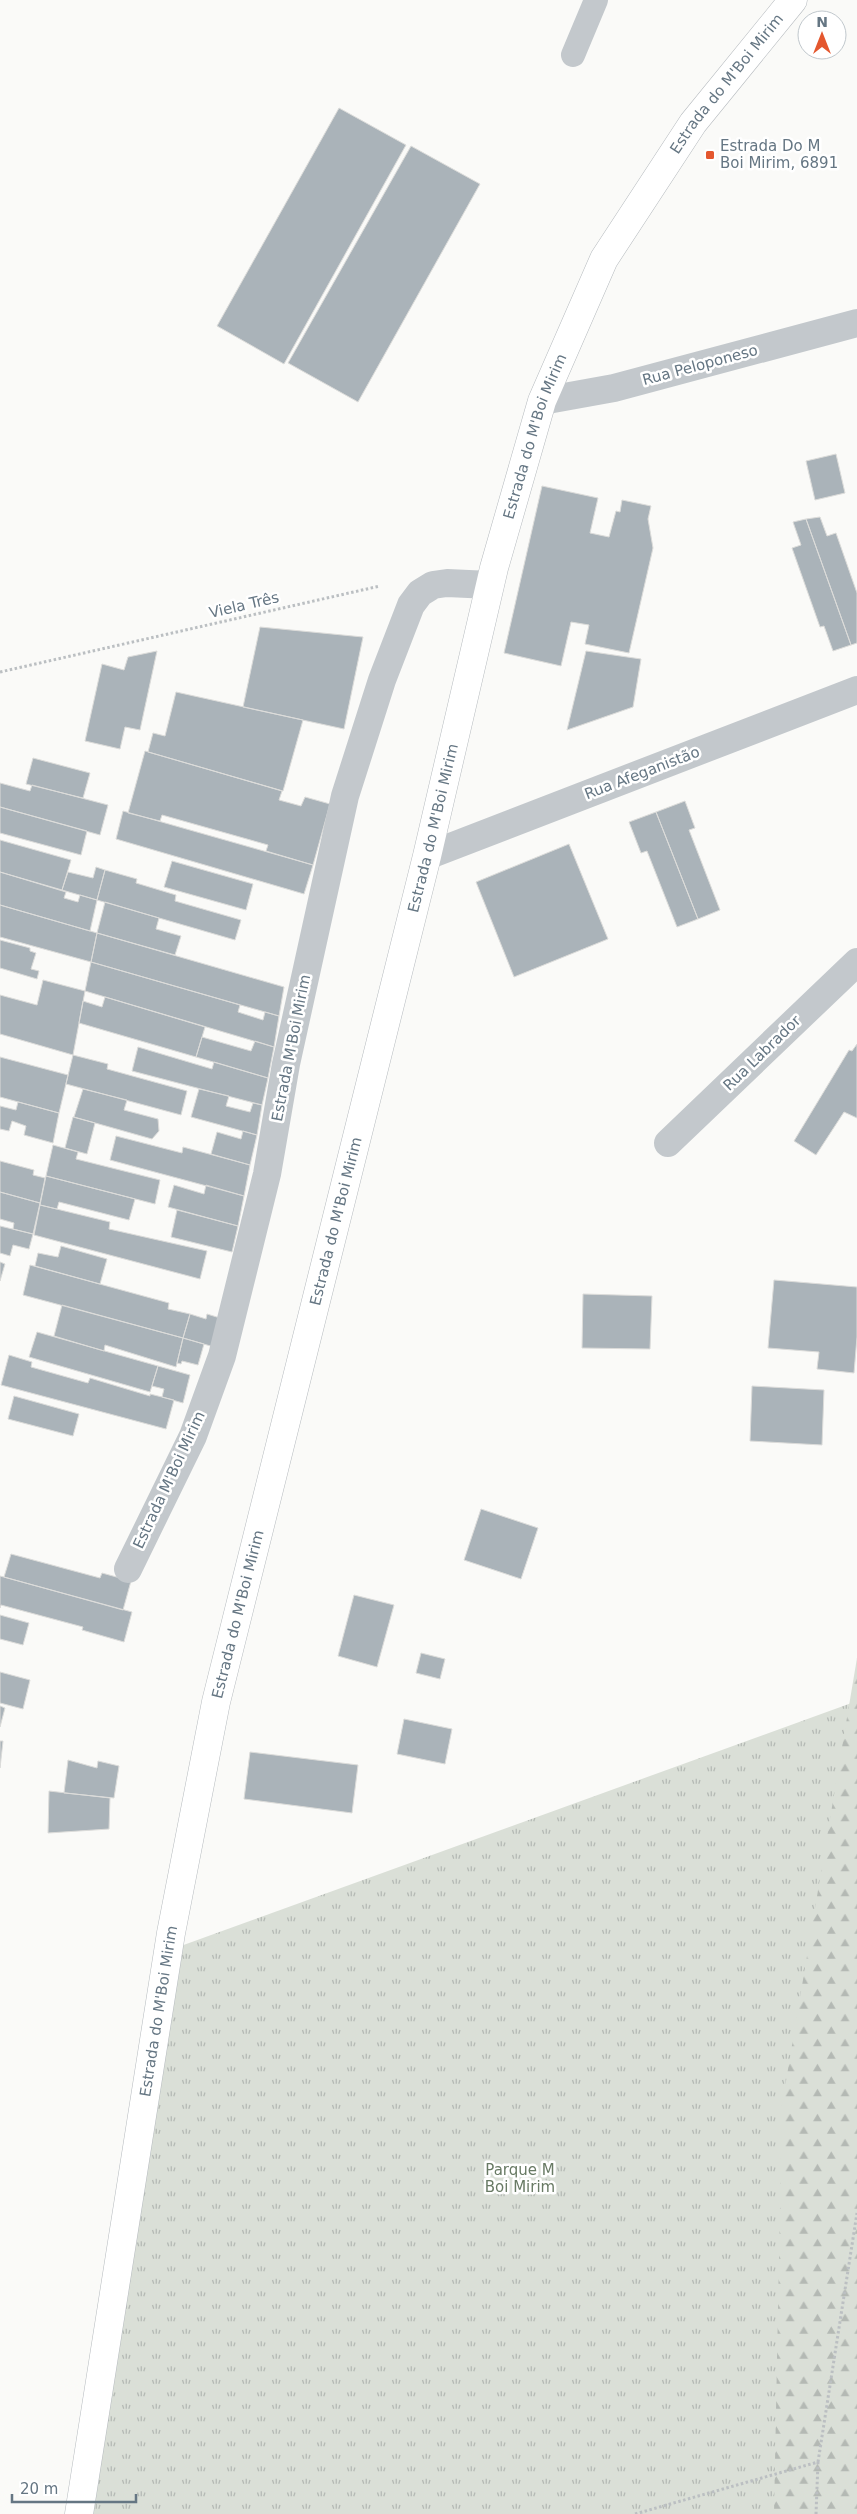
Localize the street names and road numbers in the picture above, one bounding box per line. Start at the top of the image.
street label: Estrada do M'Boi Mirim [666,10,787,157]
street label: Rua Peloponeso [640,341,760,389]
street label: Estrada do M'Boi Mirim [499,351,571,521]
street label: Viela Três [207,588,281,622]
street label: Estrada do M'Boi Mirim [404,742,462,915]
street label: Rua Afeganistão [582,743,702,803]
street label: Estrada M'Boi Mirim [268,973,314,1123]
street label: Rua Labrador [720,1011,805,1094]
street label: Estrada do M'Boi Mirim [306,1135,366,1308]
street label: Estrada M'Boi Mirim [129,1408,209,1552]
street label: Estrada do M'Boi Mirim [208,1528,268,1700]
street label: Estrada do M'Boi Mirim [136,1924,181,2098]

